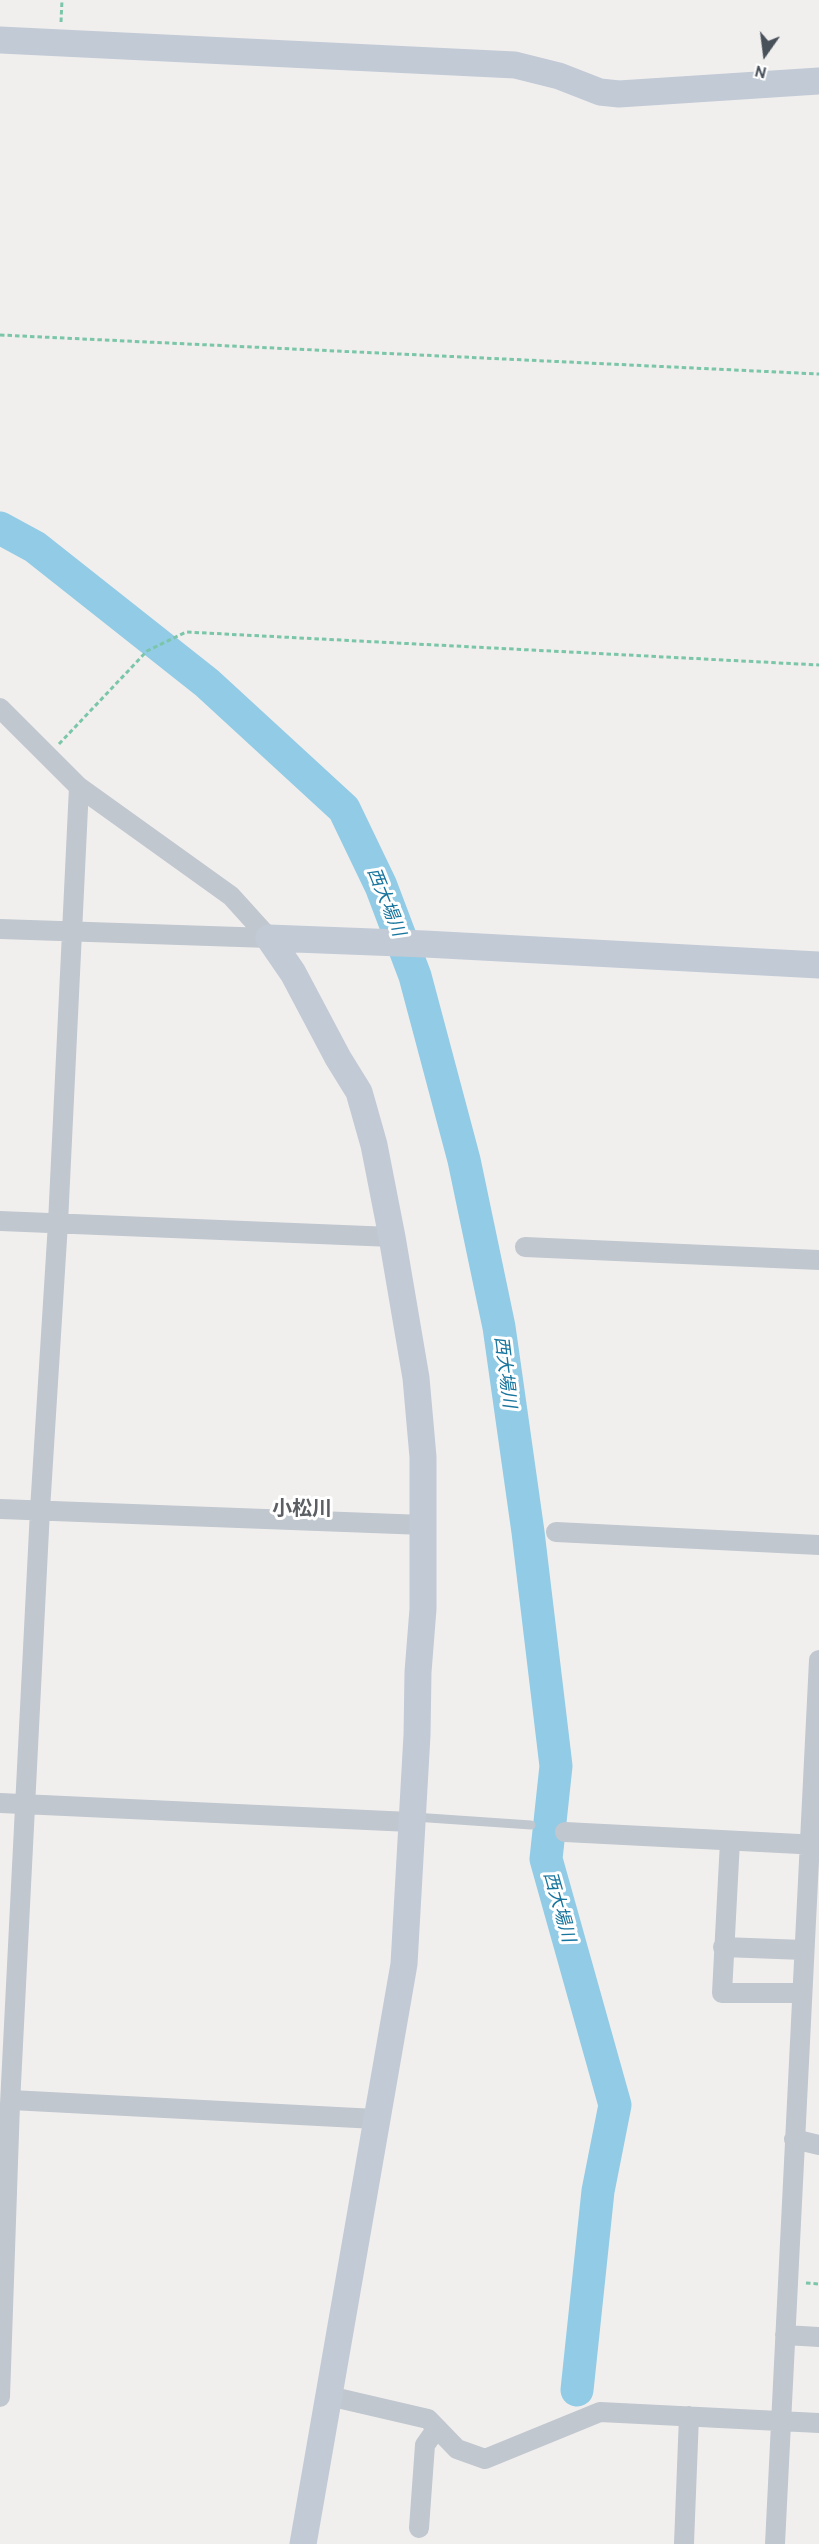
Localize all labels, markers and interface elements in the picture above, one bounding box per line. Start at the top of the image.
north arrow [735,24,795,84]
text: N [753,61,768,83]
water label: 西大場川 [363,865,409,939]
water label: 西大場川 [490,1335,520,1409]
district label: 小松川 [272,1497,332,1521]
water label: 西大場川 [539,1869,579,1945]

